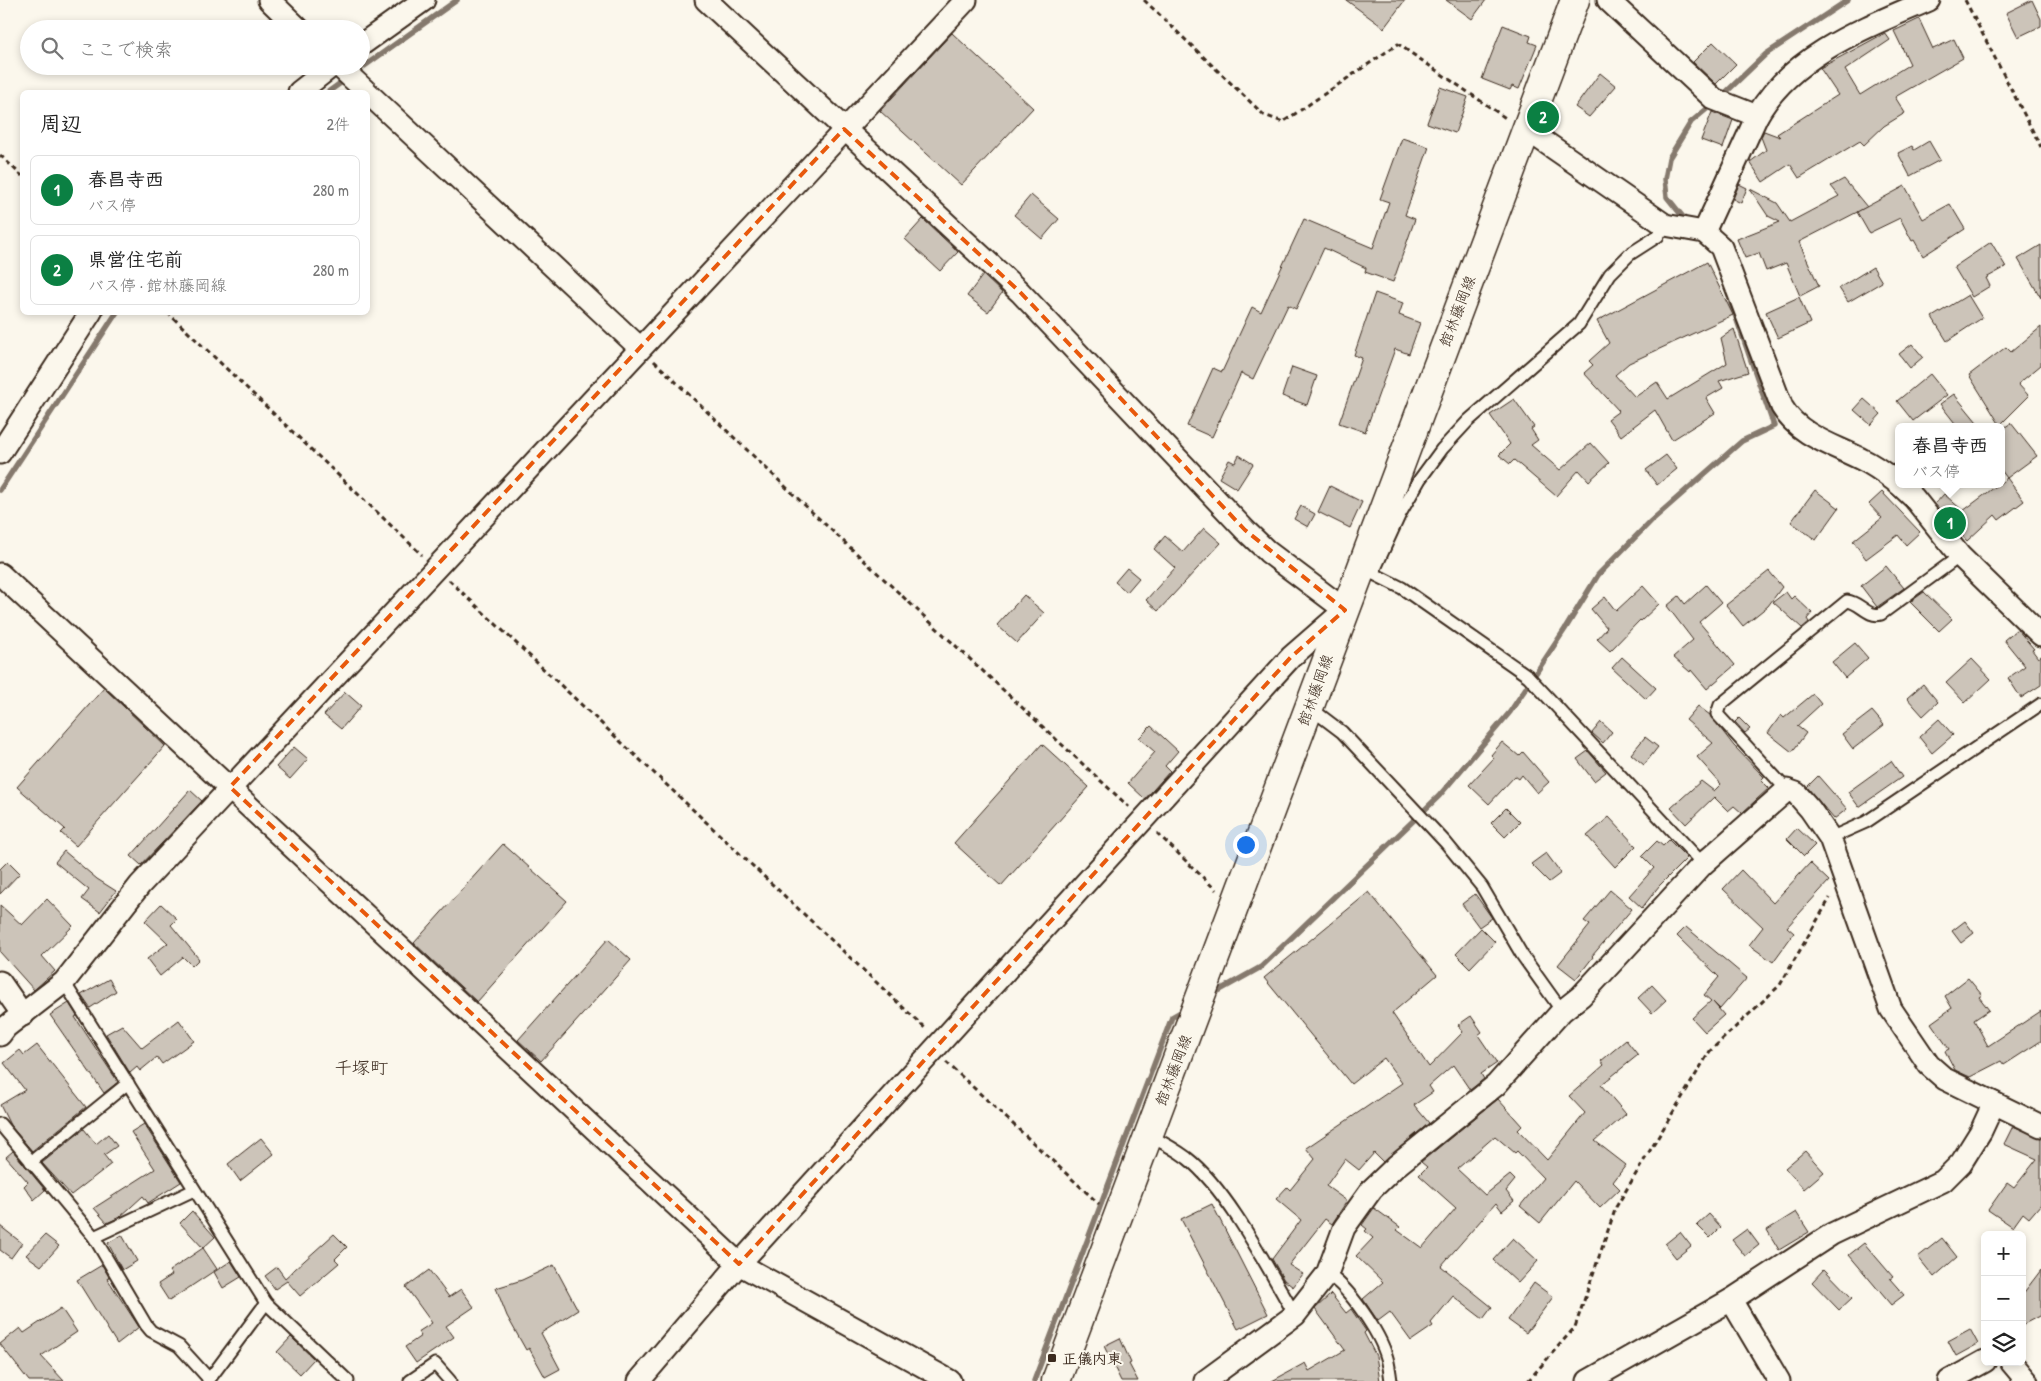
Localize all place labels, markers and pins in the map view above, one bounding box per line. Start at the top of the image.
pin: 2 [1527,98,1559,136]
pin: 1 [1934,504,1966,542]
place label: 正儀内東 [1062,1348,1122,1369]
marker: 正儀内東 [1046,1352,1058,1364]

